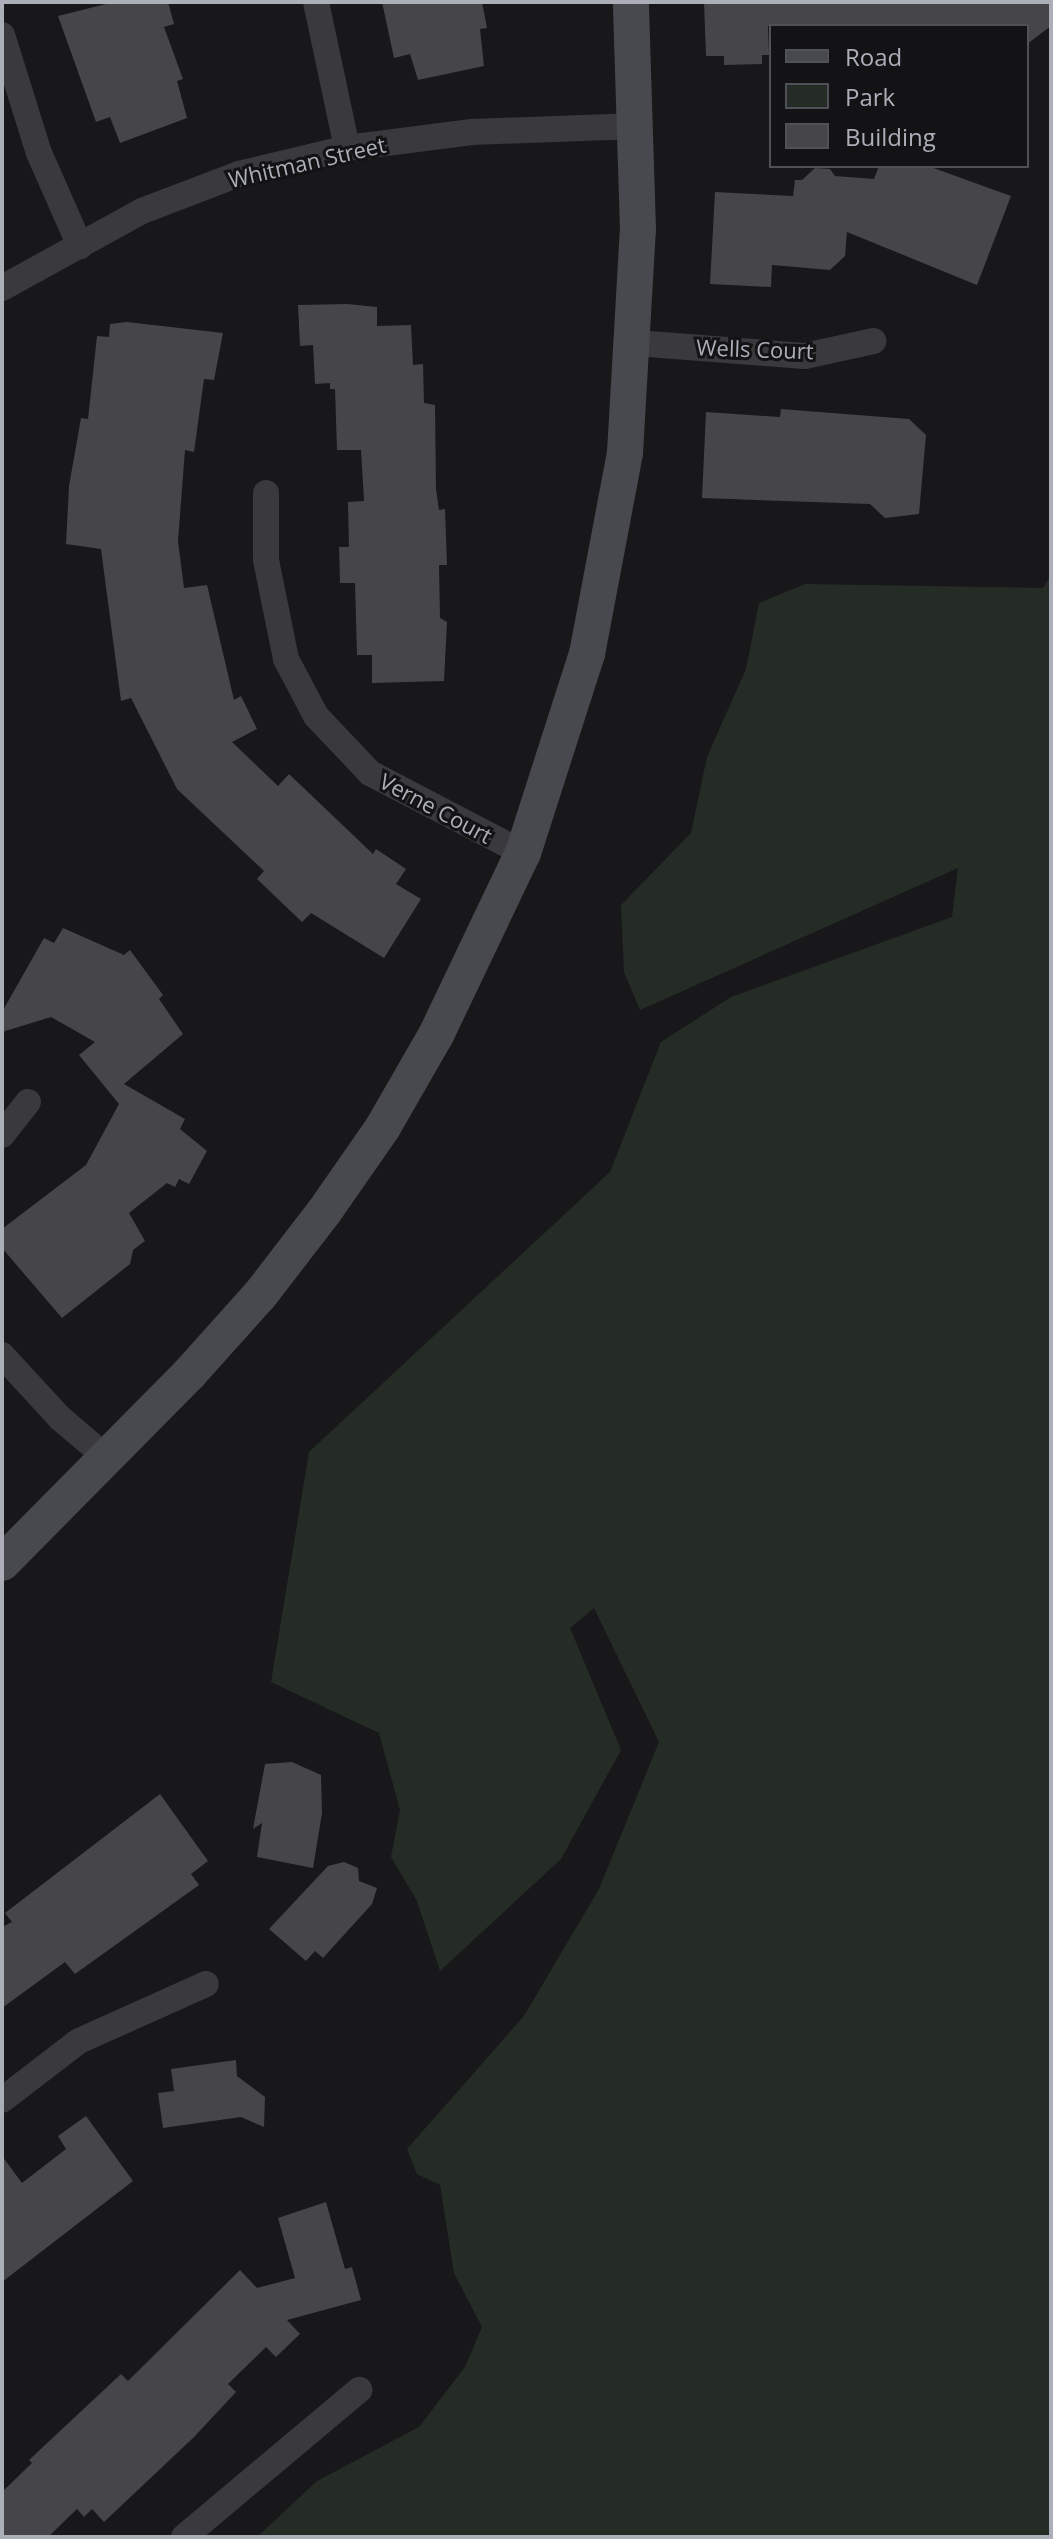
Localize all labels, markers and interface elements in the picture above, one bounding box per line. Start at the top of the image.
legend [769,24,1029,168]
text: Road [845,40,902,73]
text: Park [845,80,895,113]
text: Building [845,120,936,153]
street label: Whitman Street [226,131,388,193]
street label: Wells Court [696,334,814,364]
street label: Verne Court [375,767,497,849]

